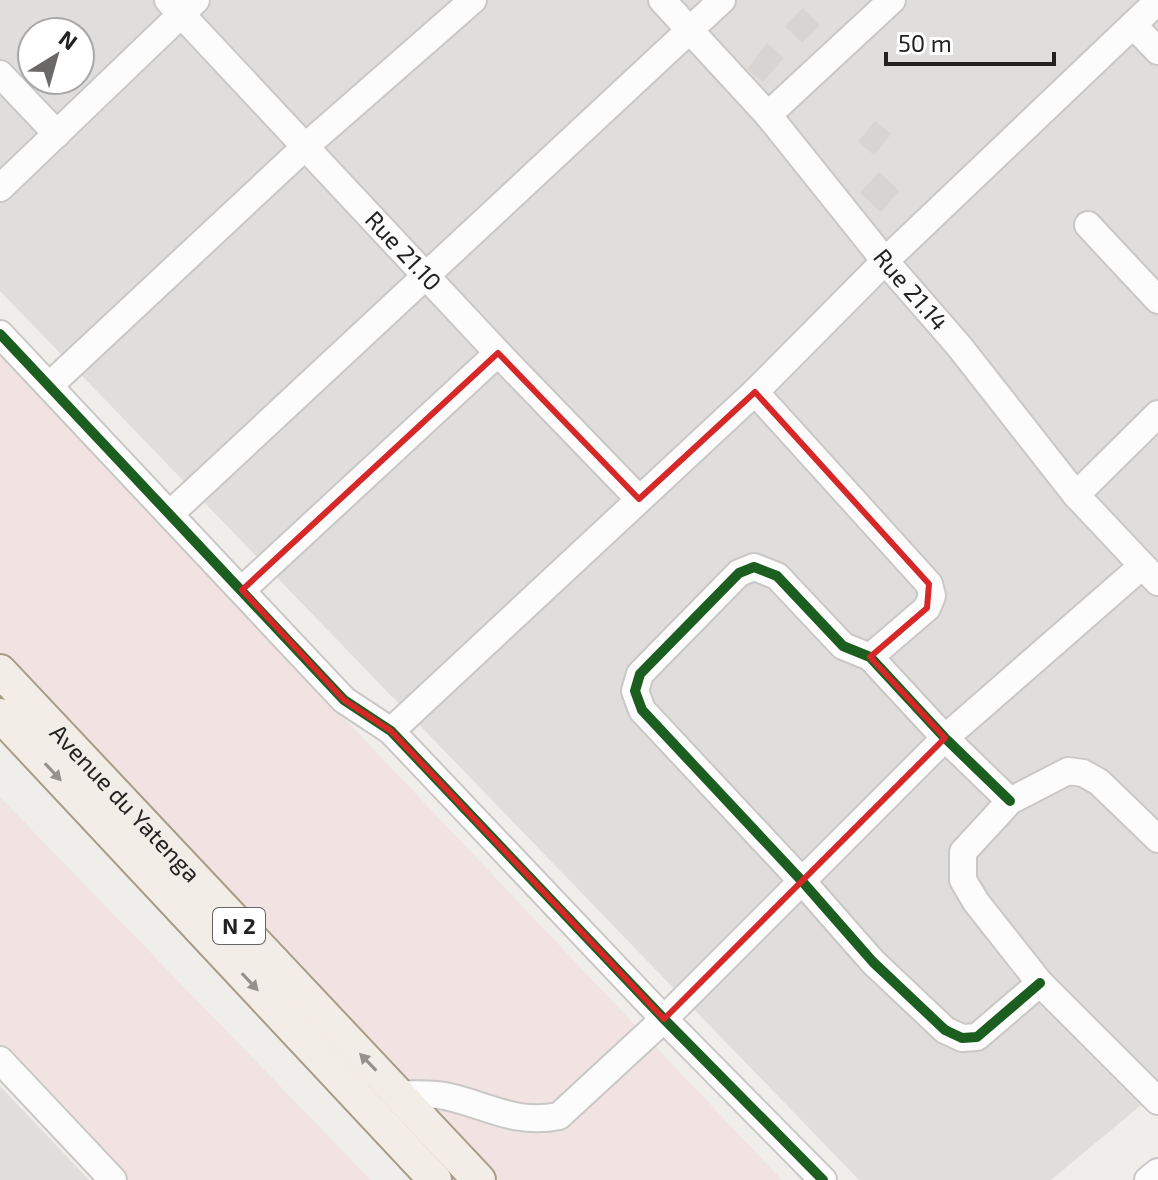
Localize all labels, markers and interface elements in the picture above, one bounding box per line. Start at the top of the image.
north arrow [16,16,96,96]
scale bar [886,16,1054,66]
text: N [54,24,83,54]
text: 50 m [898,28,952,57]
street label: Rue 21.10 [360,204,448,296]
street label: Rue 21.14 [868,243,955,336]
street label: Avenue du Yatenga [45,718,207,887]
one-way arrow [44,762,62,781]
road number: N 2 [213,908,265,944]
one-way arrow [241,973,259,992]
one-way arrow [359,1053,378,1072]

